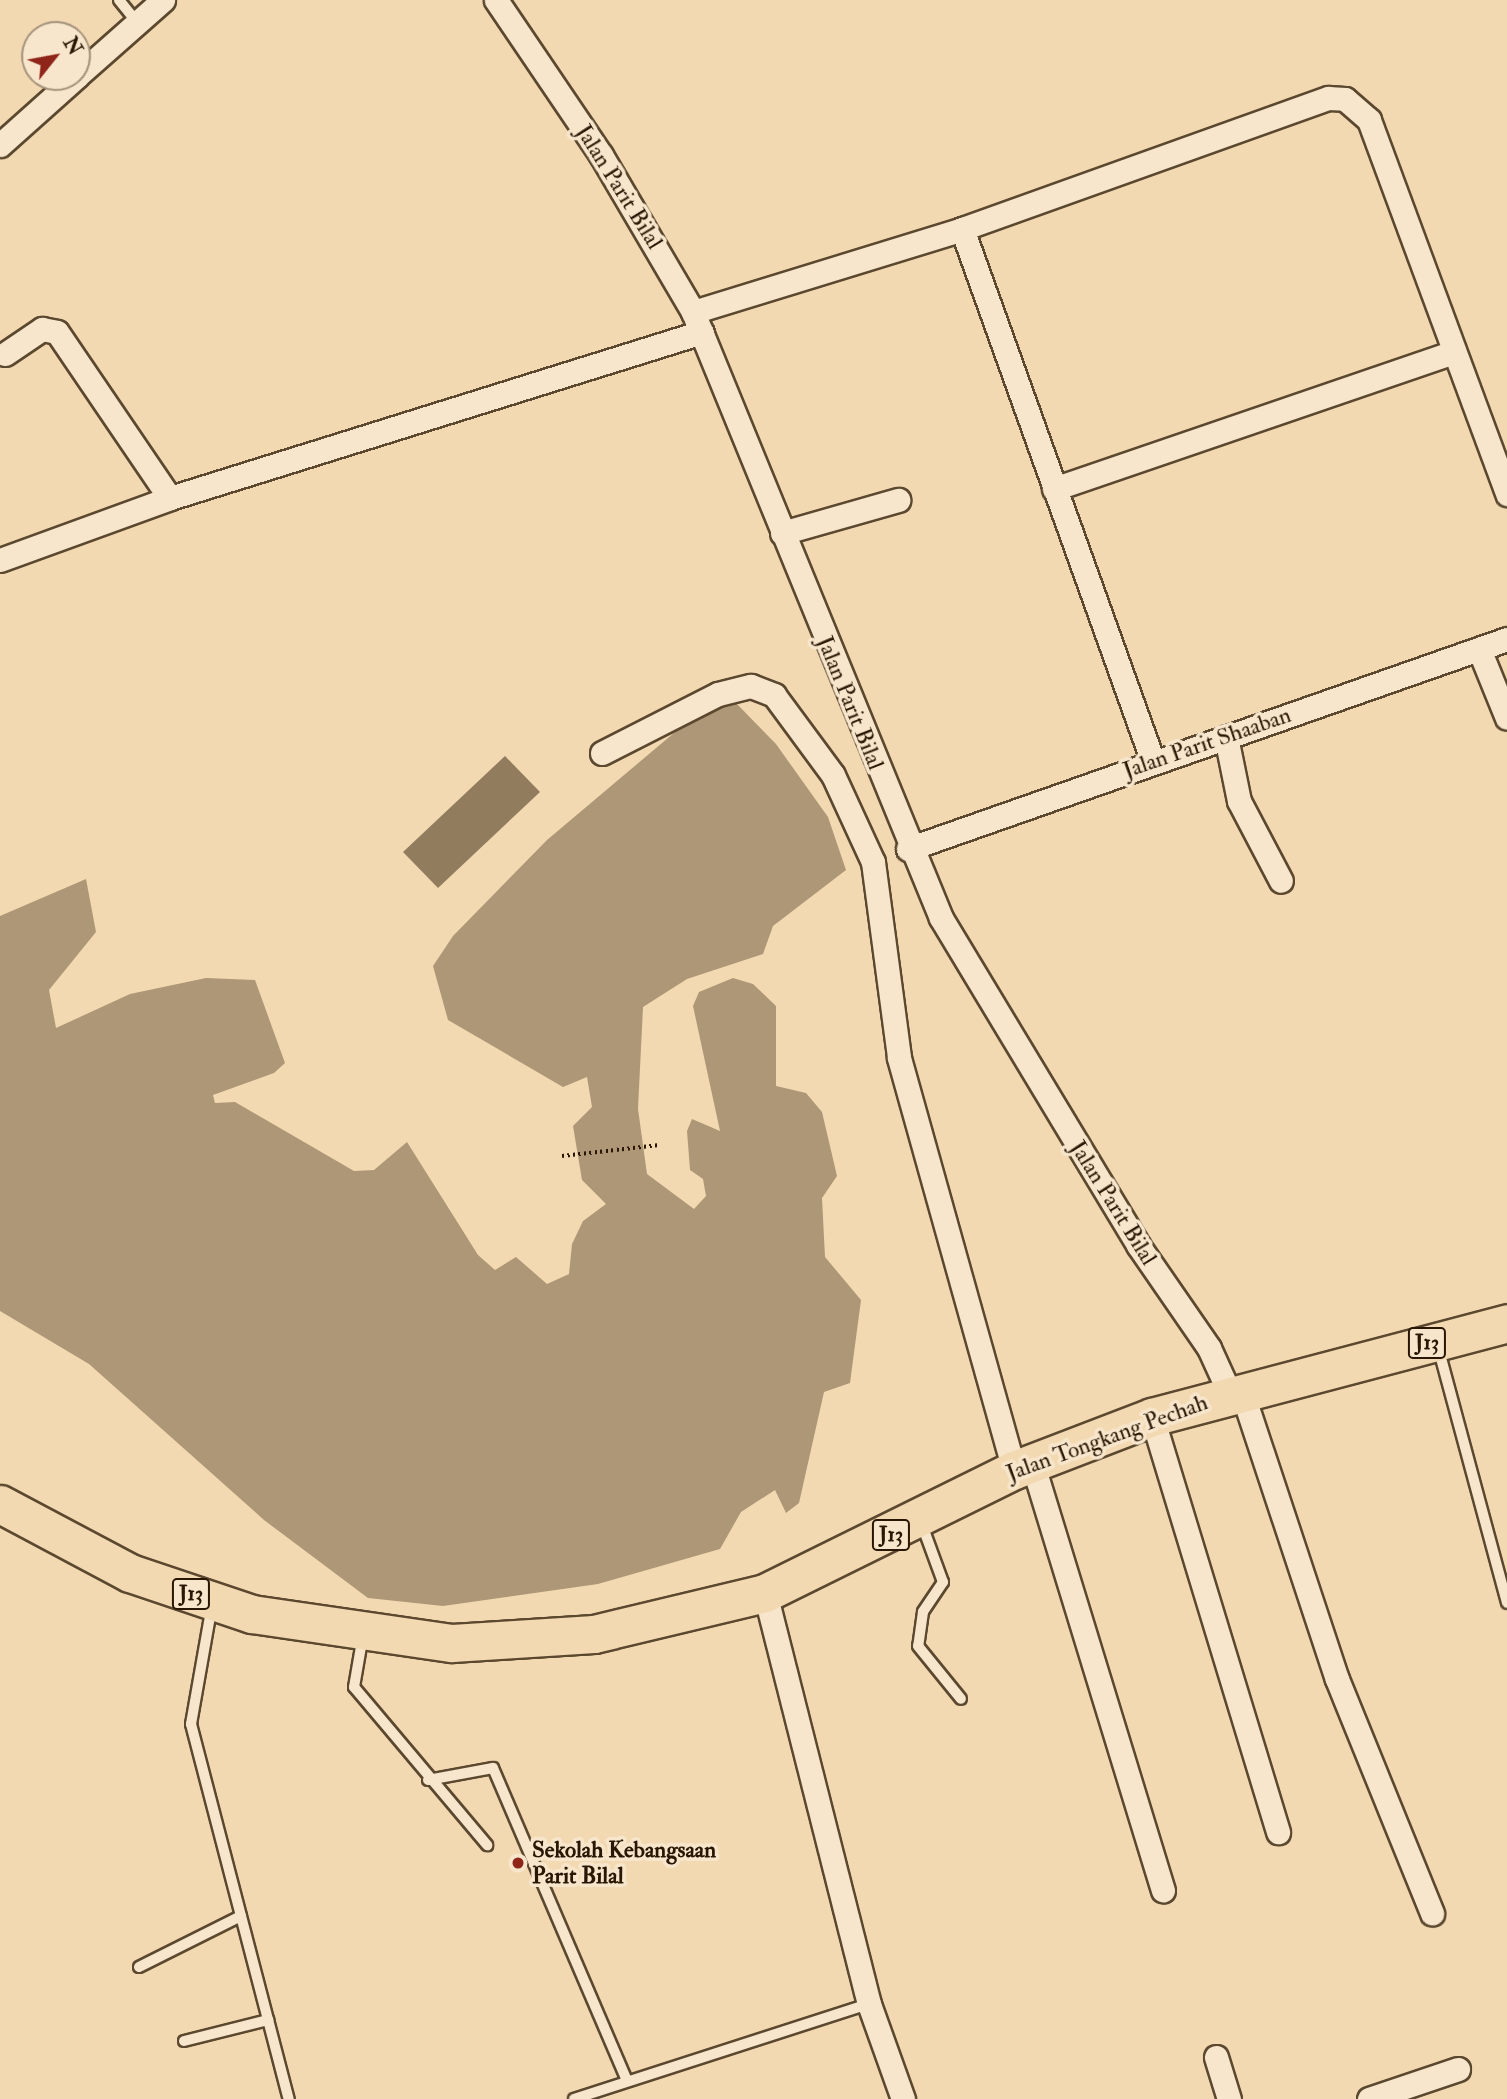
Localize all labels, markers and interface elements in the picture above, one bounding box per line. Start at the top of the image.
north arrow [21,21,91,91]
text: N [58,33,87,60]
street label: Jalan Parit Bilal [570,120,668,254]
street label: Jalan Parit Bilal [811,632,889,774]
street label: Jalan Parit Shaaban [1119,701,1295,785]
street label: Jalan Parit Bilal [1064,1136,1162,1270]
road number: J13 [1408,1326,1446,1360]
street label: Jalan Tongkang Pechah [1003,1389,1211,1487]
road number: J13 [872,1518,910,1552]
road number: J13 [172,1576,210,1612]
place label: Sekolah Kebangsaan Parit Bilal [532,1836,716,1890]
marker: Sekolah Kebangsaan Parit Bilal [510,1855,526,1871]

